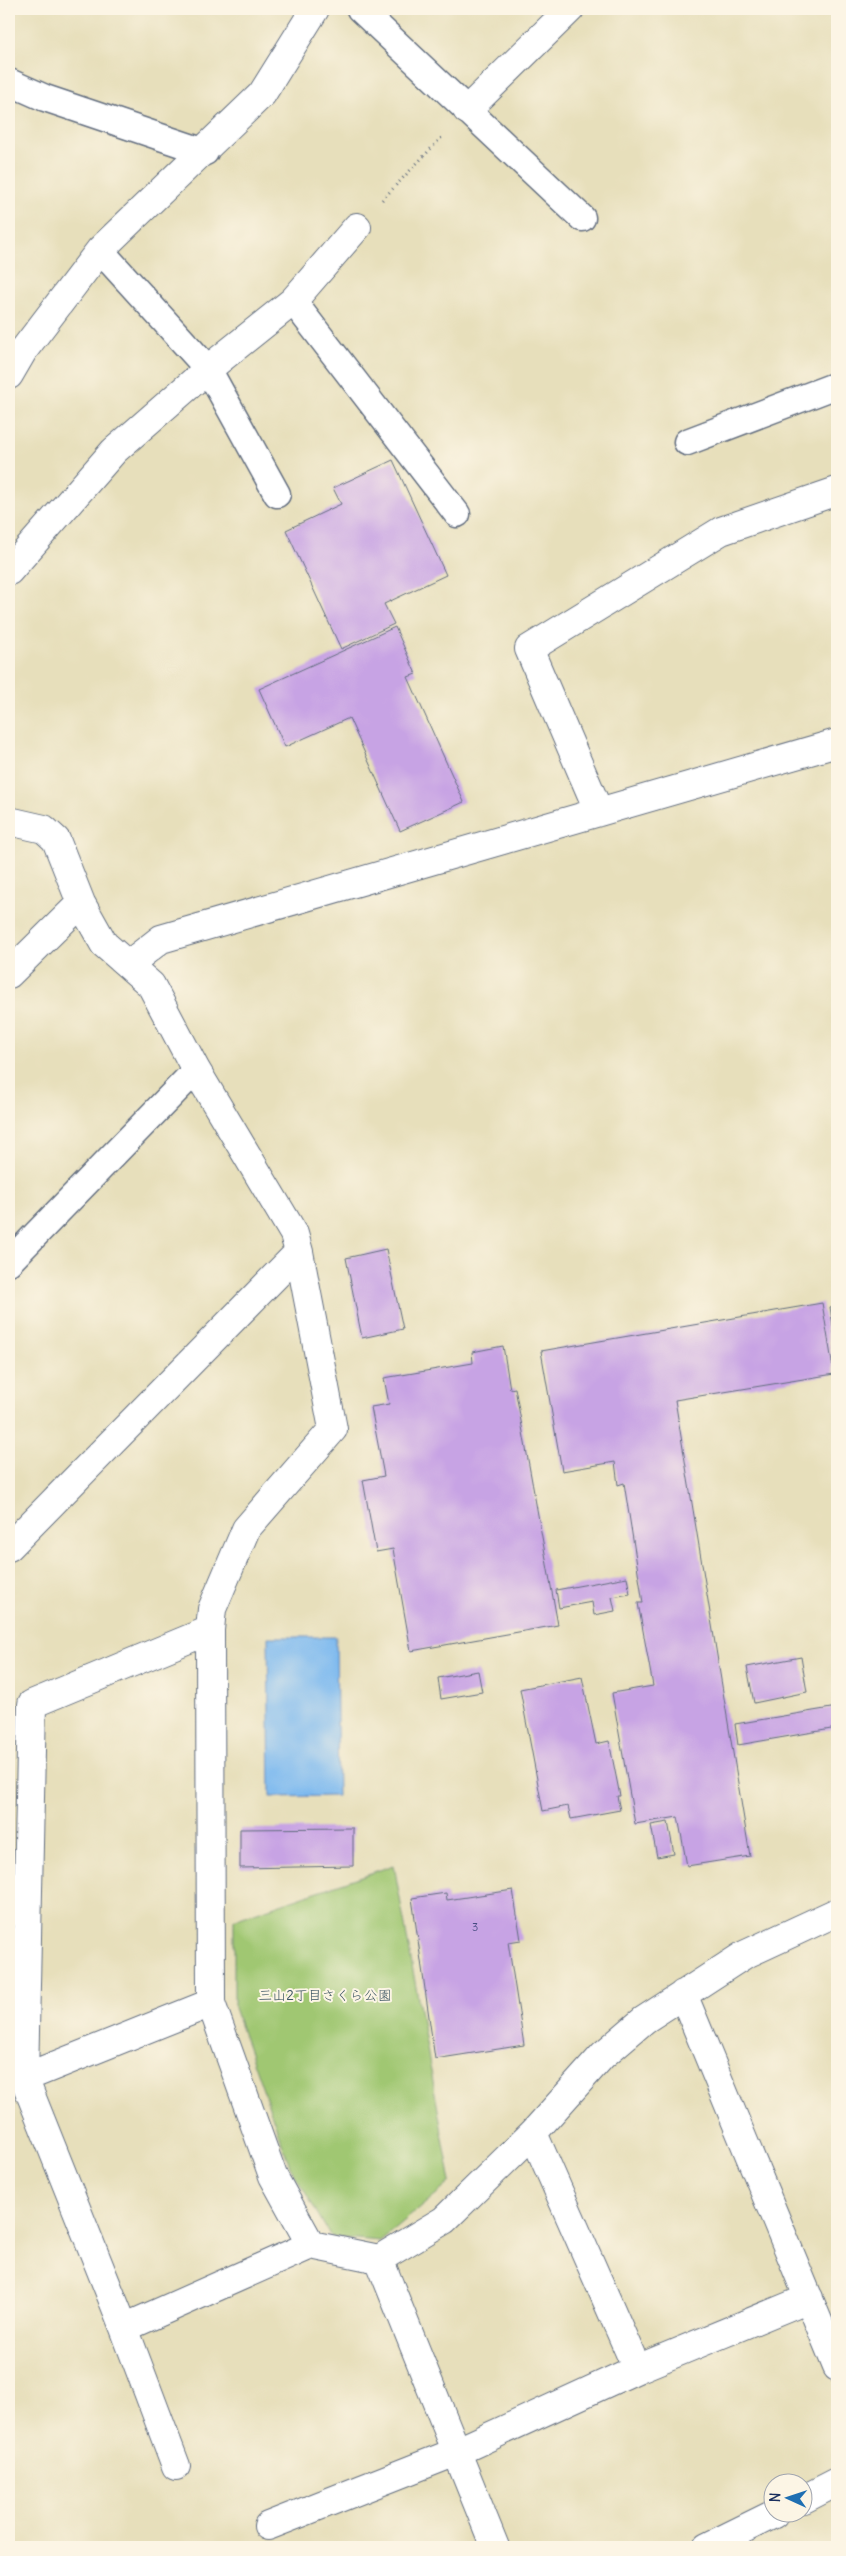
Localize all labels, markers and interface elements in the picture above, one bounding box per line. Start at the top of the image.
house number: 3 [472,1920,478,1934]
park label: 三山2丁目さくら公園 [258,1986,392,2004]
north arrow [764,2474,814,2524]
text: N [766,2492,784,2503]

